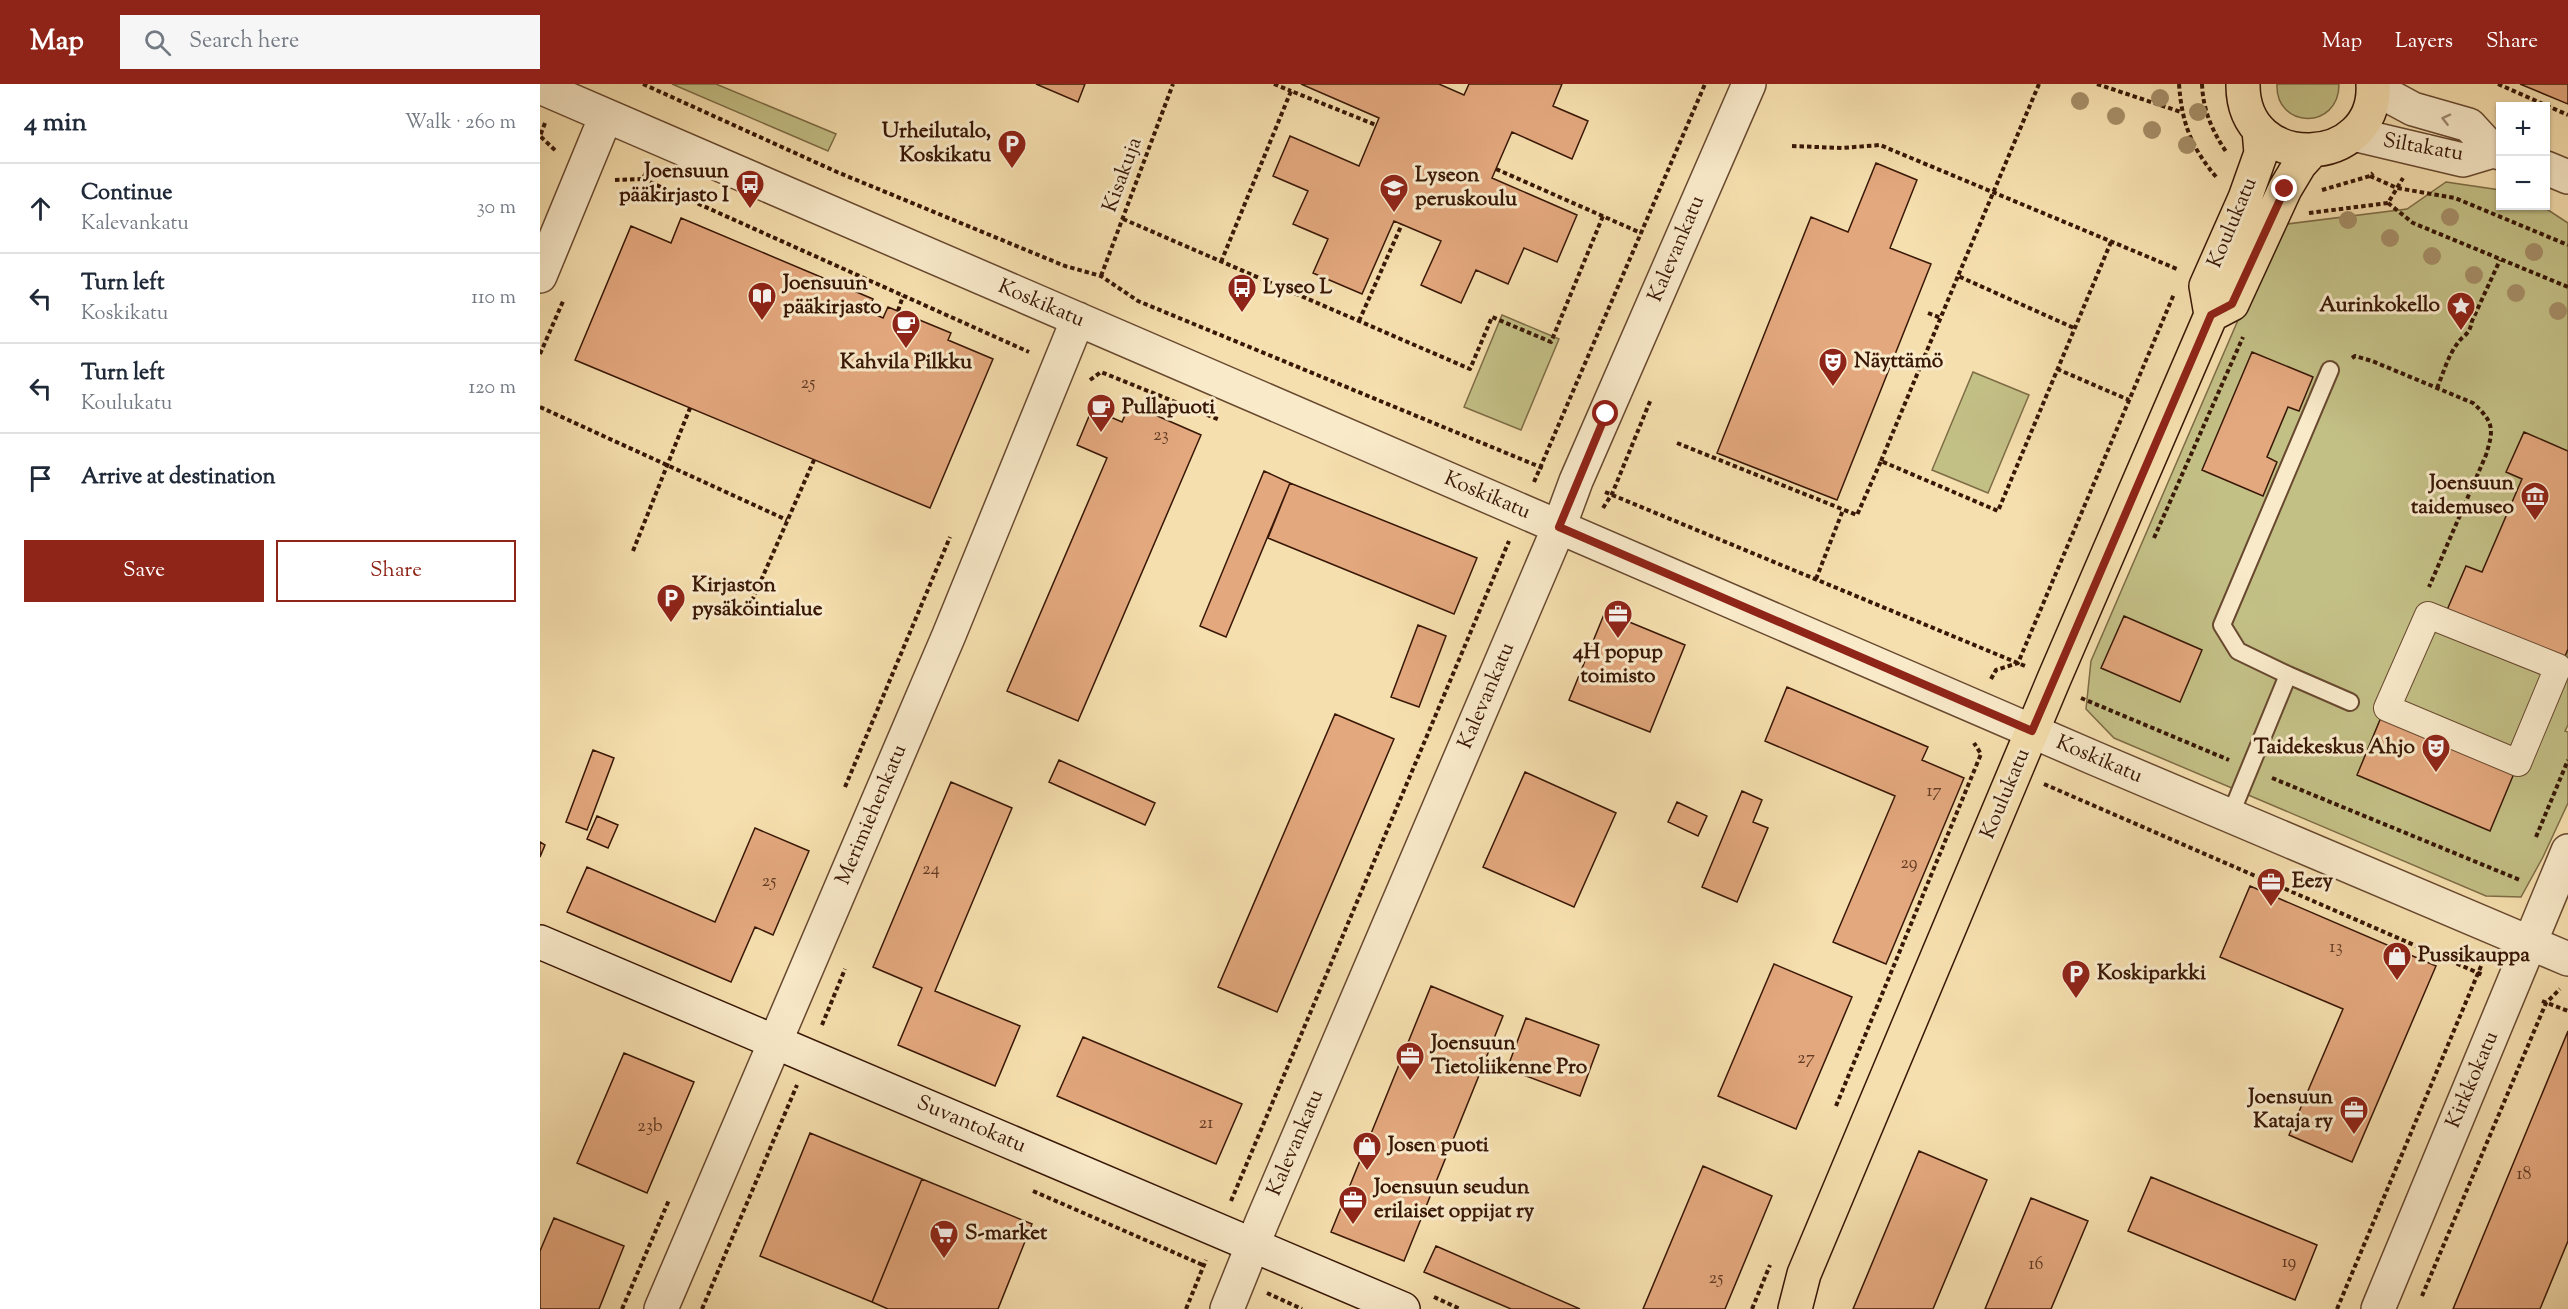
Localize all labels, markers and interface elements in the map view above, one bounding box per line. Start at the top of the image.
search box [120,15,540,69]
text: Map [30,22,84,62]
icon: search [141,26,174,59]
text: Search here [189,26,299,58]
text: Map [2322,27,2362,57]
text: Layers [2395,27,2453,57]
text: Share [2486,27,2538,57]
map controls [2496,102,2550,210]
button: + [2496,102,2550,156]
text: 4 min [24,105,87,142]
text: Walk · 260 m [405,109,516,138]
one-way arrow [2442,114,2452,126]
place label: Urheilutalo, Koskikatu [882,117,992,171]
street label: Siltakatu [2380,126,2466,170]
parking icon: Urheilutalo, Koskikatu [996,128,1028,170]
street label: Kisakuja [1096,133,1151,217]
button: − [2496,156,2550,210]
place label: Joensuun pääkirjasto I [619,157,730,211]
place label: Lyseon peruskoulu [1415,161,1518,215]
bus stop icon: Joensuun pääkirjasto I [734,168,766,210]
school or university icon: Lyseon peruskoulu [1378,172,1410,214]
street label: Koulukatu [2200,173,2266,273]
route end [2271,175,2297,201]
text: Continue [81,178,172,210]
street label: Kalevankatu [1641,191,1713,307]
icon: ahead [24,192,57,225]
text: 30 m [477,194,516,223]
text: Kalevankatu [81,210,189,239]
text: Turn left [81,268,164,300]
place label: Joensuun pääkirjasto [781,269,882,323]
street label: Koskikatu [993,272,1089,336]
bus stop icon: Lyseo L [1226,272,1258,314]
place label: Lyseo L [1263,273,1333,303]
library icon: Joensuun pääkirjasto [746,280,778,322]
icon: left [24,282,57,315]
text: 110 m [471,284,516,313]
place icon: Aurinkokello [2445,290,2477,332]
place label: Aurinkokello [2319,291,2441,321]
text: Koskikatu [81,300,168,329]
cafe icon: Kahvila Pilkku [890,308,922,350]
theatre icon: Näyttämö [1817,346,1849,388]
place label: Näyttämö [1854,347,1944,377]
place label: Kahvila Pilkku [840,348,973,378]
text: Turn left [81,358,164,390]
house number: 25 [801,371,815,397]
icon: left [24,372,57,405]
text: 120 m [468,374,516,403]
text: Koulukatu [81,390,172,419]
cafe icon: Pullapuoti [1085,392,1117,434]
place label: Pullapuoti [1122,393,1215,423]
route start [1592,400,1618,426]
house number: 23 [1153,423,1169,449]
icon: arrive [24,462,57,495]
text: Arrive at destination [81,462,276,494]
street label: Koskikatu [1439,464,1535,528]
place label: Joensuun taidemuseo [2411,469,2515,523]
museum icon: Joensuun taidemuseo [2519,480,2551,522]
button: Save [24,540,264,602]
button: Share [276,540,516,602]
place label: Kirjaston pysäköintialue [692,571,823,625]
parking icon: Kirjaston pysäköintialue [655,582,687,624]
office icon: 4H popup toimisto [1602,598,1634,640]
street label: Kalevankatu [1451,638,1523,754]
place label: 4H popup toimisto [1572,638,1663,692]
street label: Koskikatu [2051,728,2147,792]
theatre icon: Taidekeskus Ahjo [2420,732,2452,774]
place label: Taidekeskus Ahjo [2254,733,2416,763]
street label: Merimiehenkatu [829,740,915,890]
street label: Koulukatu [1973,744,2039,844]
house number: 17 [1926,779,1942,805]
house number: 29 [1900,851,1918,877]
house number: 24 [922,857,940,883]
office icon: Eezy [2255,866,2287,908]
place label: Eezy [2292,867,2333,897]
house number: 25 [762,869,776,895]
house number: 13 [2329,935,2343,961]
shop icon: Pussikauppa [2381,940,2413,982]
place label: Pussikauppa [2418,941,2530,971]
parking icon: Koskiparkki [2060,958,2092,1000]
place label: Koskiparkki [2097,959,2206,989]
street label: Kirkkokatu [2439,1027,2507,1133]
place label: Joensuun Tietoliikenne Pro [1429,1029,1588,1083]
office icon: Joensuun Tietoliikenne Pro [1394,1040,1426,1082]
house number: 27 [1797,1046,1815,1072]
place label: Joensuun Kataja ry [2246,1083,2334,1137]
street label: Kalevankatu [1260,1085,1332,1201]
street label: Suvantokatu [912,1088,1030,1162]
office icon: Joensuun Kataja ry [2338,1094,2370,1136]
house number: 21 [1199,1111,1213,1137]
house number: 23b [637,1114,663,1140]
shop icon: Josen puoti [1351,1130,1383,1172]
place label: Josen puoti [1386,1131,1489,1161]
house number: 18 [2516,1162,2532,1188]
place label: Joensuun seudun erilaiset oppijat ry [1372,1173,1535,1227]
office icon: Joensuun seudun erilaiset oppijat ry [1337,1184,1369,1226]
supermarket icon: S-market [928,1218,960,1260]
place label: S-market [965,1219,1048,1249]
house number: 19 [2282,1250,2297,1276]
house number: 16 [2028,1252,2044,1278]
house number: 25 [1709,1266,1723,1292]

